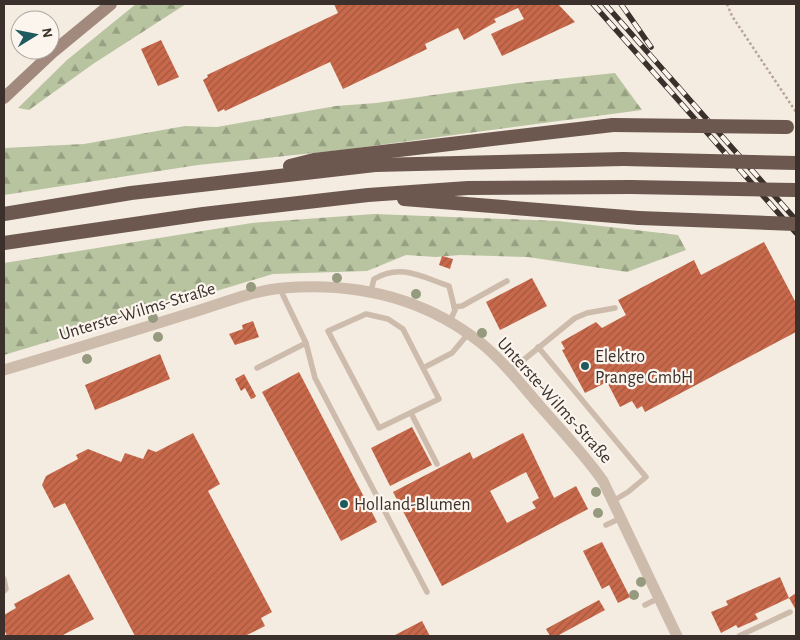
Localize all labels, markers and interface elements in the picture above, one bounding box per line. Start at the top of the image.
north arrow [10,10,60,60]
text: N [39,27,55,39]
street label: Unterste-Wilms-Straße [57,280,217,344]
street label: Unterste-Wilms-Straße [493,334,615,467]
place label: Elektro Prange GmbH [595,348,693,387]
marker: Elektro Prange GmbH [579,360,591,372]
place label: Holland-Blumen [354,496,471,514]
marker: Holland-Blumen [338,498,350,510]

